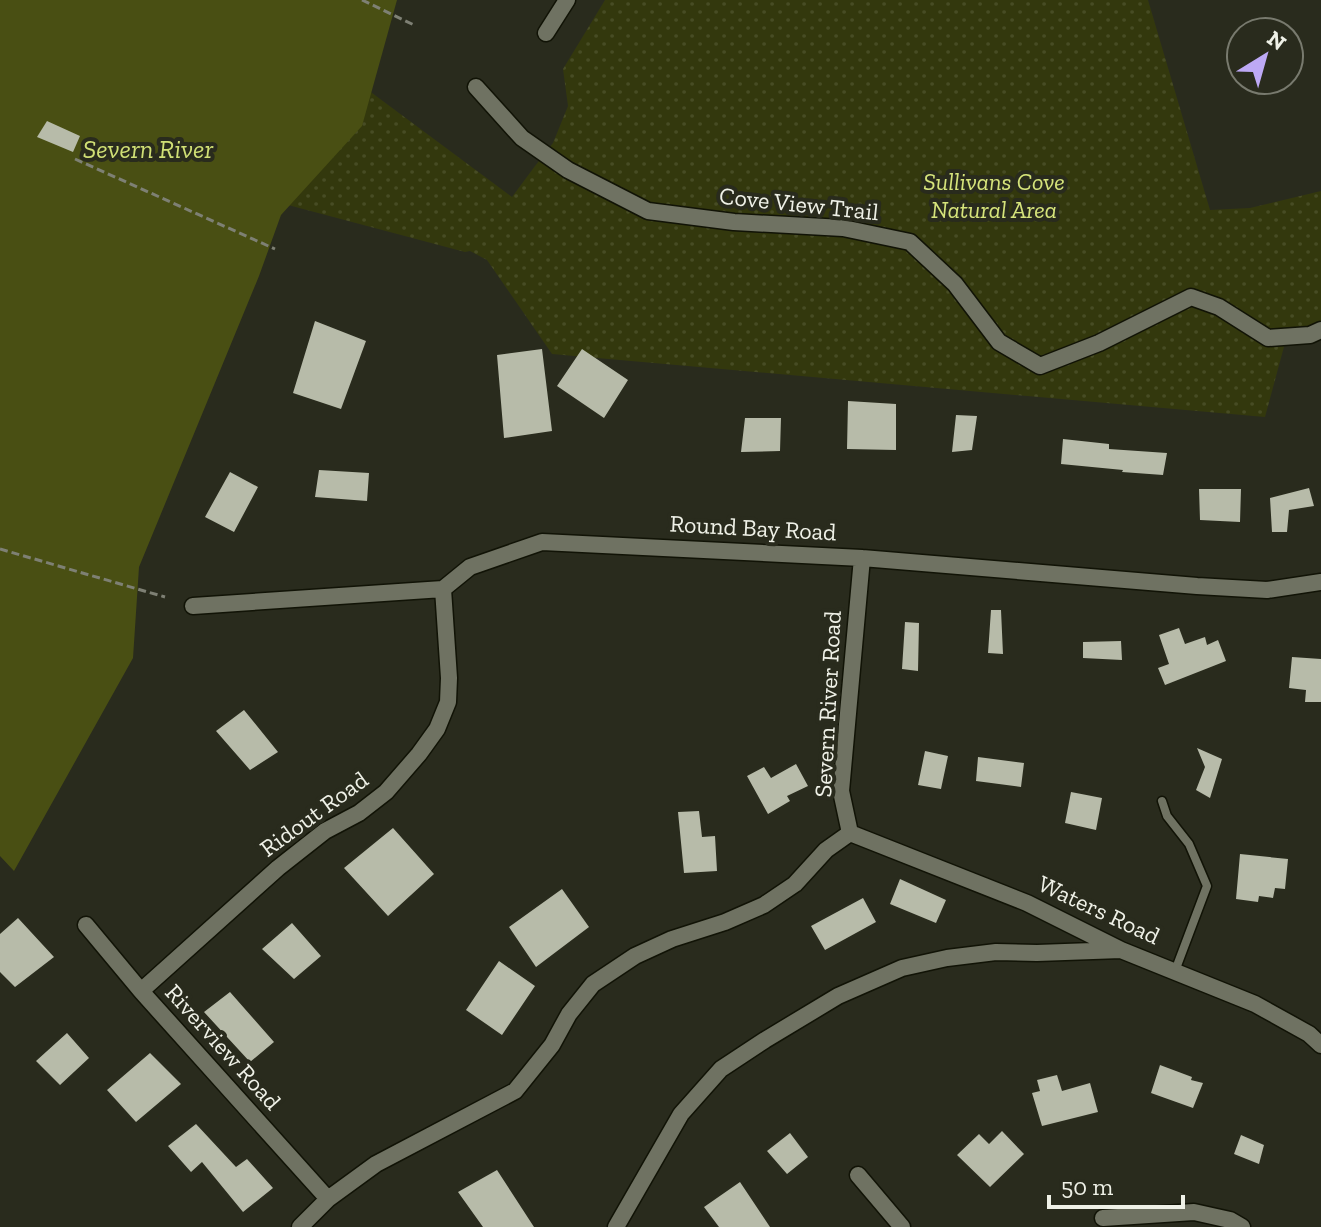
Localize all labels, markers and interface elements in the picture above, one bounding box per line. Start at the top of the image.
north arrow [1225,16,1305,96]
text: N [1262,25,1292,56]
water label: Severn River [83,133,213,165]
park label: Sullivans Cove Natural Area [923,167,1065,224]
street label: Cove View Trail [718,181,880,226]
street label: Round Bay Road [669,509,837,546]
street label: Severn River Road [808,610,847,798]
street label: Ridout Road [254,765,373,862]
street label: Waters Road [1034,869,1165,950]
street label: Riverview Road [159,978,287,1116]
scale bar [1049,1159,1183,1209]
text: 50 m [1061,1172,1114,1201]

